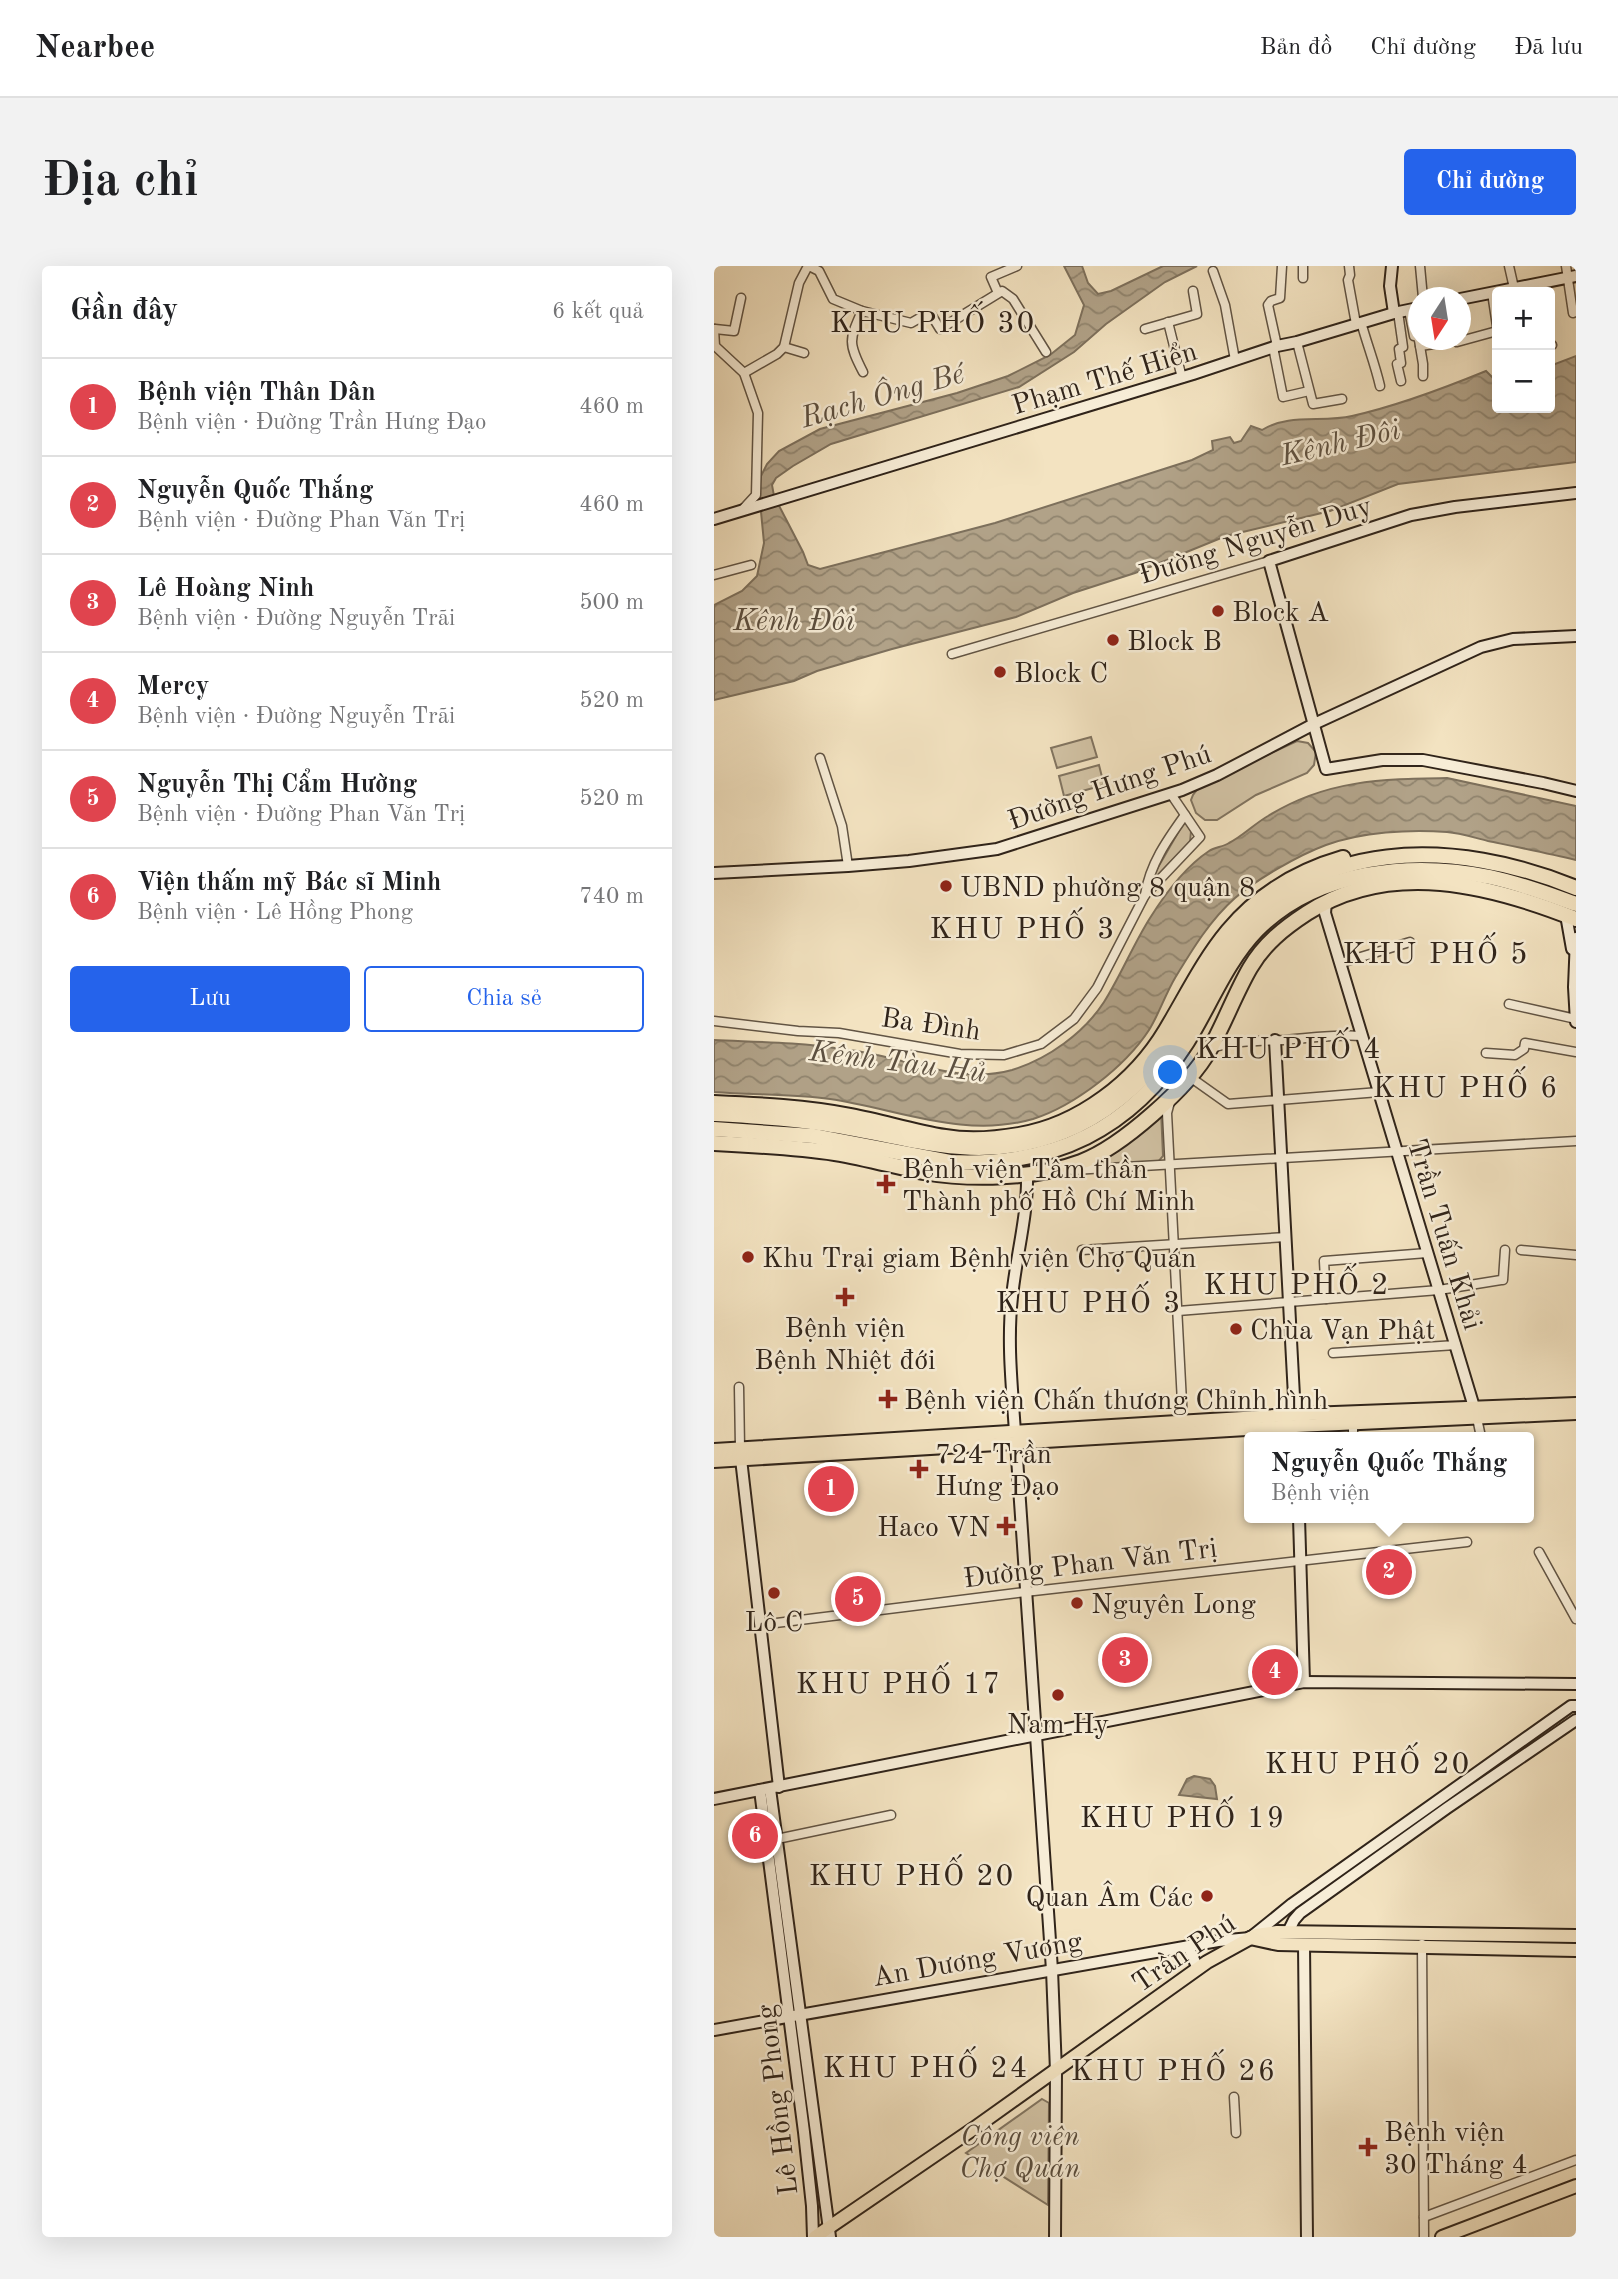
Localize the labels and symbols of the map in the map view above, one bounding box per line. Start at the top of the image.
north arrow [1408,287,1471,350]
district label: KHU PHỐ 30 [830,301,1036,339]
street label: Phạm Thế Hiển [1009,337,1201,421]
water label: Rạch Ông Bé [795,353,970,435]
water label: Kênh Đôi [1277,416,1403,473]
street label: Đường Nguyễn Duy [1136,491,1376,591]
place label: Block A [1232,600,1329,628]
marker: Block A [1210,603,1226,619]
water label: Kênh Đôi [732,607,855,637]
place label: Block B [1127,629,1222,657]
marker: Block B [1105,632,1121,648]
place label: Block C [1014,661,1108,689]
marker: Block C [992,664,1008,680]
street label: Đường Hưng Phú [1005,741,1215,837]
place label: UBND phường 8 quận 8 [960,875,1255,903]
marker: UBND phường 8 quận 8 [938,878,954,894]
district label: KHU PHỐ 3 [930,907,1116,945]
district label: KHU PHỐ 5 [1343,932,1529,970]
street label: Ba Đình [879,1005,982,1047]
district label: KHU PHỐ 4 [1196,1027,1382,1065]
water label: Kênh Tàu Hủ [806,1037,988,1089]
your location [1153,1055,1187,1089]
district label: KHU PHỐ 6 [1373,1066,1559,1104]
street label: Trần Tuấn Khải [1401,1135,1488,1334]
place label: Bệnh viện Tâm thần Thành phố Hồ Chí Minh [902,1154,1195,1217]
marker: Bệnh viện Tâm thần Thành phố Hồ Chí Minh [876,1174,896,1194]
place label: Khu Trại giam Bệnh viện Chợ Quán [762,1246,1196,1274]
marker: Khu Trại giam Bệnh viện Chợ Quán [740,1249,756,1265]
district label: KHU PHỐ 2 [1204,1263,1390,1301]
district label: KHU PHỐ 3 [996,1281,1182,1319]
marker: Bệnh viện Bệnh Nhiệt đới [835,1287,855,1307]
place label: Bệnh viện Bệnh Nhiệt đới [754,1316,936,1376]
place label: Chùa Vạn Phật [1250,1318,1435,1346]
marker: Chùa Vạn Phật [1228,1321,1244,1337]
place label: Bệnh viện Chấn thương Chỉnh hình [904,1387,1328,1416]
marker: Bệnh viện Chấn thương Chỉnh hình [878,1389,898,1409]
place label: 724 Trần Hưng Đạo [935,1439,1059,1502]
marker: 724 Trần Hưng Đạo [909,1459,929,1479]
pin: 1 [808,1463,854,1515]
place label: Haco VN [877,1515,990,1543]
marker: Haco VN [996,1516,1016,1536]
street label: Đường Phan Văn Trị [962,1536,1219,1594]
pin: 2 [1366,1546,1412,1598]
pin: 5 [835,1573,881,1625]
marker: Lô C [766,1585,782,1601]
place label: Nguyên Long [1091,1592,1256,1620]
marker: Nguyên Long [1069,1595,1085,1611]
place label: Lô C [744,1610,804,1638]
pin: 3 [1102,1634,1148,1686]
pin: 4 [1252,1646,1298,1698]
district label: KHU PHỐ 17 [796,1662,1002,1700]
marker: Nam Hy [1050,1687,1066,1703]
place label: Nam Hy [1007,1712,1109,1740]
district label: KHU PHỐ 20 [1265,1742,1471,1780]
district label: KHU PHỐ 19 [1080,1796,1286,1834]
pin: 6 [732,1810,778,1862]
district label: KHU PHỐ 20 [809,1854,1015,1892]
place label: Quan Âm Các [1025,1880,1193,1913]
marker: Quan Âm Các [1199,1888,1215,1904]
street label: Trần Phú [1126,1908,1241,1999]
street label: An Dương Vương [870,1929,1085,1993]
street label: Lê Hồng Phong [750,2003,805,2197]
district label: KHU PHỐ 24 [823,2046,1029,2084]
district label: KHU PHỐ 26 [1071,2049,1277,2087]
place label: Bệnh viện 30 Tháng 4 [1384,2120,1528,2180]
park label: Công viên Chợ Quán [960,2124,1080,2184]
marker: Bệnh viện 30 Tháng 4 [1358,2137,1378,2157]

